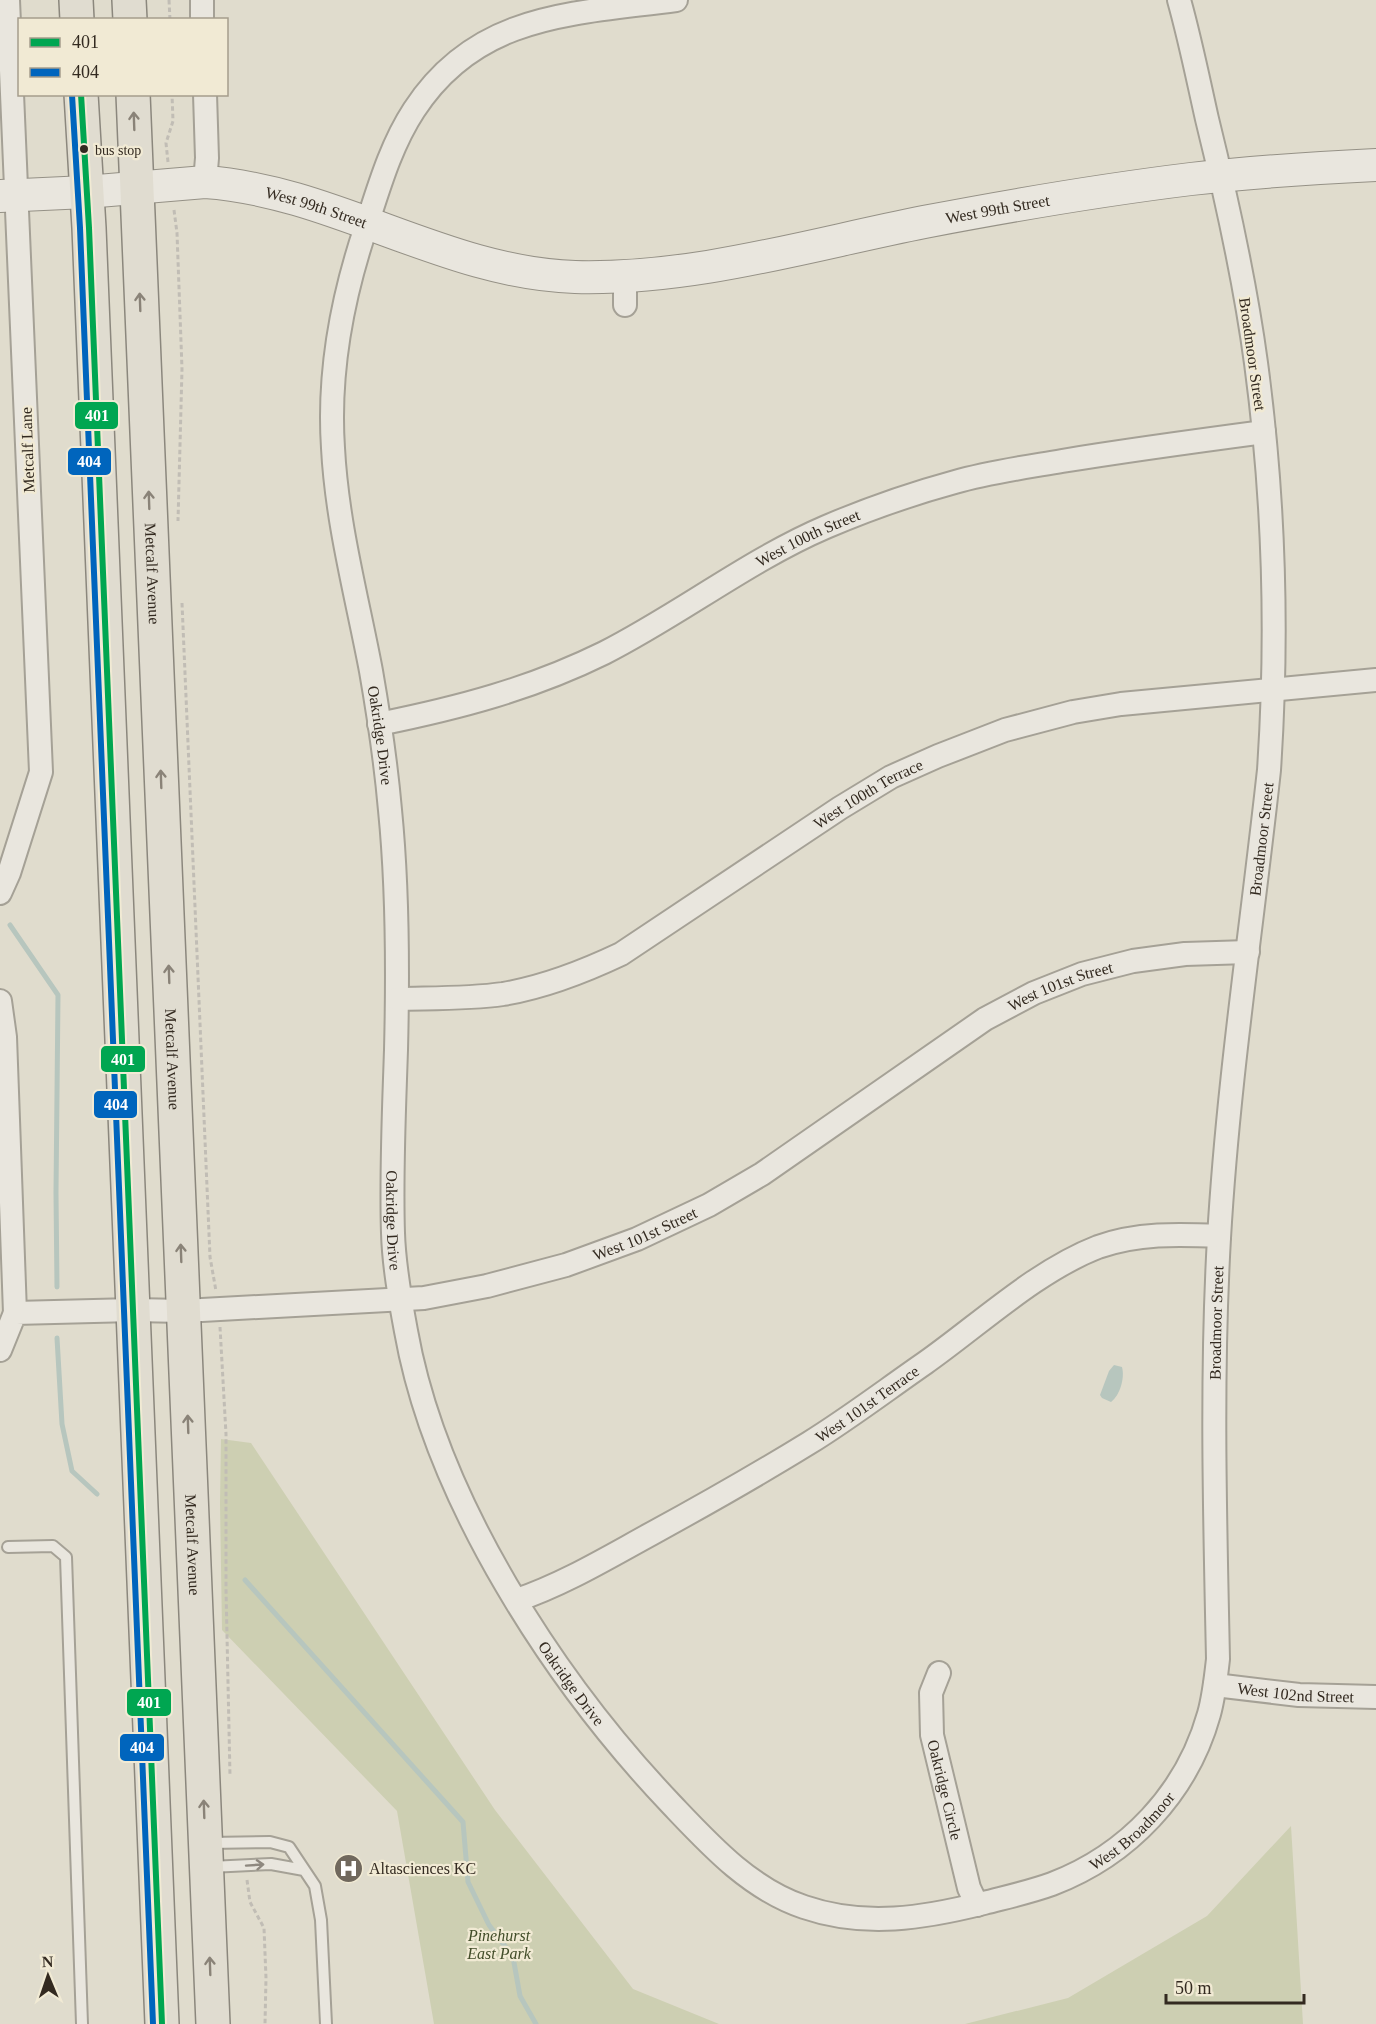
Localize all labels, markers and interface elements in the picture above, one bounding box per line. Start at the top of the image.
legend [18,18,228,96]
text: 401 [72,32,99,52]
text: 404 [72,62,99,82]
one-way arrow [128,111,139,131]
marker: bus stop [78,143,90,155]
place label: bus stop [95,143,141,158]
street label: West 99th Street [264,184,370,232]
street label: West 99th Street [944,192,1051,227]
one-way arrow [135,293,146,312]
street label: Broadmoor Street [1236,296,1269,412]
line badge: 401 [74,401,119,430]
street label: Metcalf Lane [18,407,37,493]
text: 401 [85,407,109,424]
line badge: 404 [67,447,112,476]
text: 404 [77,453,101,470]
one-way arrow [143,491,154,511]
street label: West 100th Street [753,506,863,570]
street label: Metcalf Avenue [142,523,163,625]
street label: Oakridge Drive [365,684,395,786]
street label: West 100th Terrace [810,756,925,832]
one-way arrow [155,770,166,790]
street label: Broadmoor Street [1246,781,1277,897]
street label: West 101st Street [1005,958,1115,1014]
one-way arrow [163,965,175,984]
street label: Metcalf Avenue [162,1008,183,1110]
line badge: 401 [100,1045,146,1073]
text: 401 [111,1051,135,1068]
line badge: 404 [93,1090,138,1119]
text: 404 [104,1096,128,1113]
street label: Oakridge Drive [383,1170,404,1271]
street label: West 101st Street [590,1204,700,1263]
one-way arrow [175,1243,187,1263]
street label: Broadmoor Street [1206,1265,1227,1380]
street label: West 101st Terrace [812,1362,922,1446]
one-way arrow [183,1415,194,1435]
street label: Metcalf Avenue [182,1494,203,1596]
street label: Oakridge Drive [535,1638,608,1729]
street label: West 102nd Street [1236,1680,1355,1705]
line badge: 401 [126,1688,172,1717]
text: 401 [137,1694,161,1711]
line badge: 404 [119,1733,165,1762]
street label: Oakridge Circle [924,1738,965,1842]
text: 404 [130,1739,154,1756]
street label: West Broadmoor [1086,1788,1178,1873]
one-way arrow [198,1799,210,1819]
hospital icon: Altasciences KC [332,1852,364,1884]
one-way arrow [245,1859,265,1870]
place label: Altasciences KC [369,1860,476,1877]
park label: Pinehurst East Park [466,1927,532,1962]
north arrow [18,1946,78,2006]
text: N [41,1953,54,1970]
one-way arrow [205,1956,216,1976]
scale bar [1166,1967,1304,2005]
text: 50 m [1175,1978,1212,1998]

